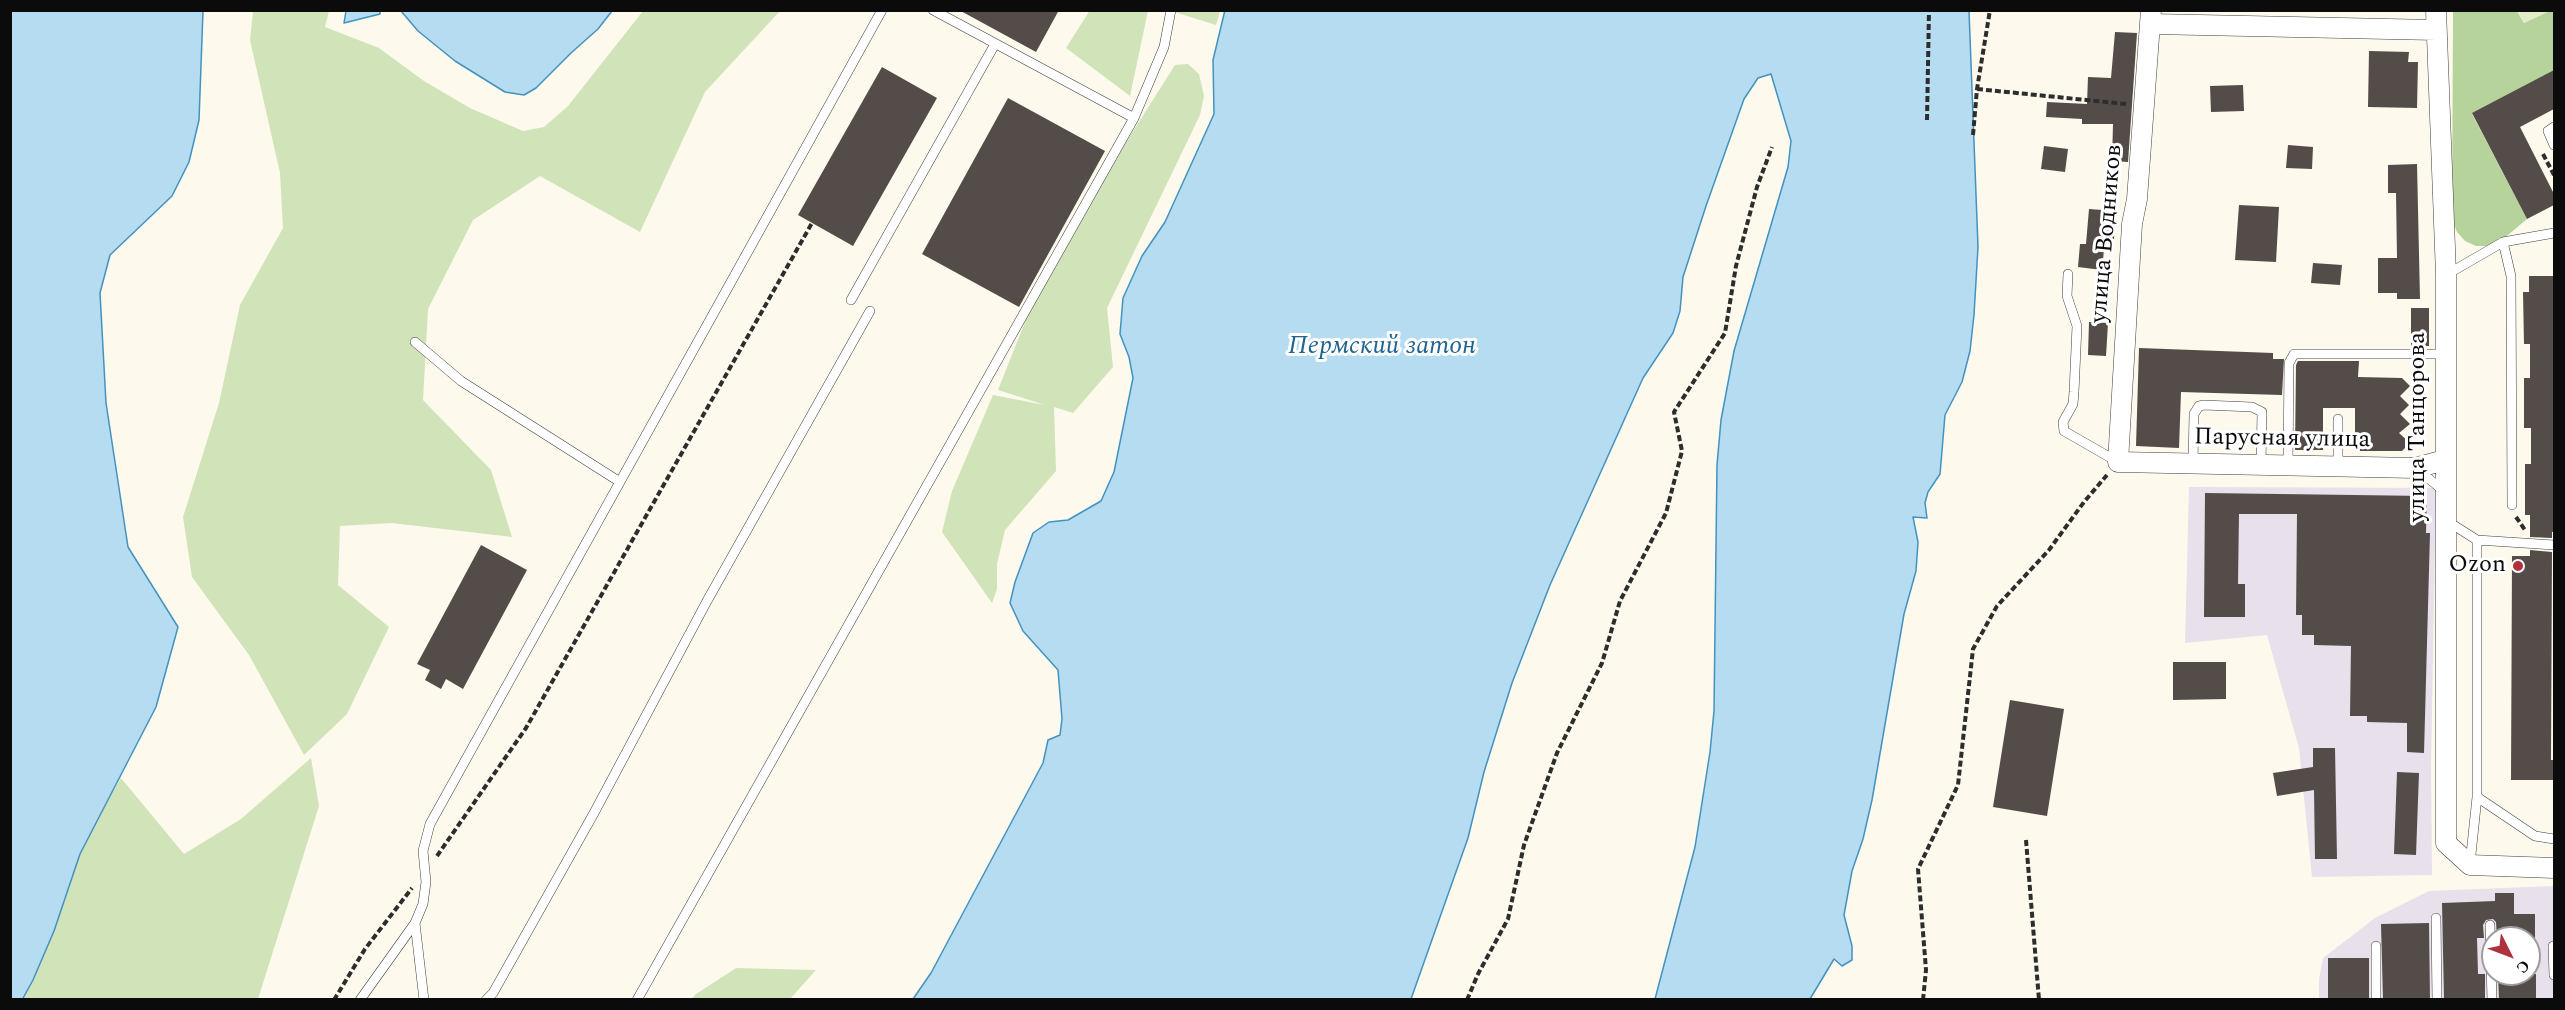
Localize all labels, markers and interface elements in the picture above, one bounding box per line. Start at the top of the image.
street label: улица Водников [2086,144,2130,324]
water label: Пермский затон [1288,332,1476,364]
street label: улица Танцорова [2405,332,2433,522]
street label: Парусная улица [2194,424,2370,456]
place label: Ozon [2448,552,2506,580]
marker: Ozon [2511,559,2525,573]
north arrow [2481,926,2541,986]
text: С [2510,954,2536,979]

